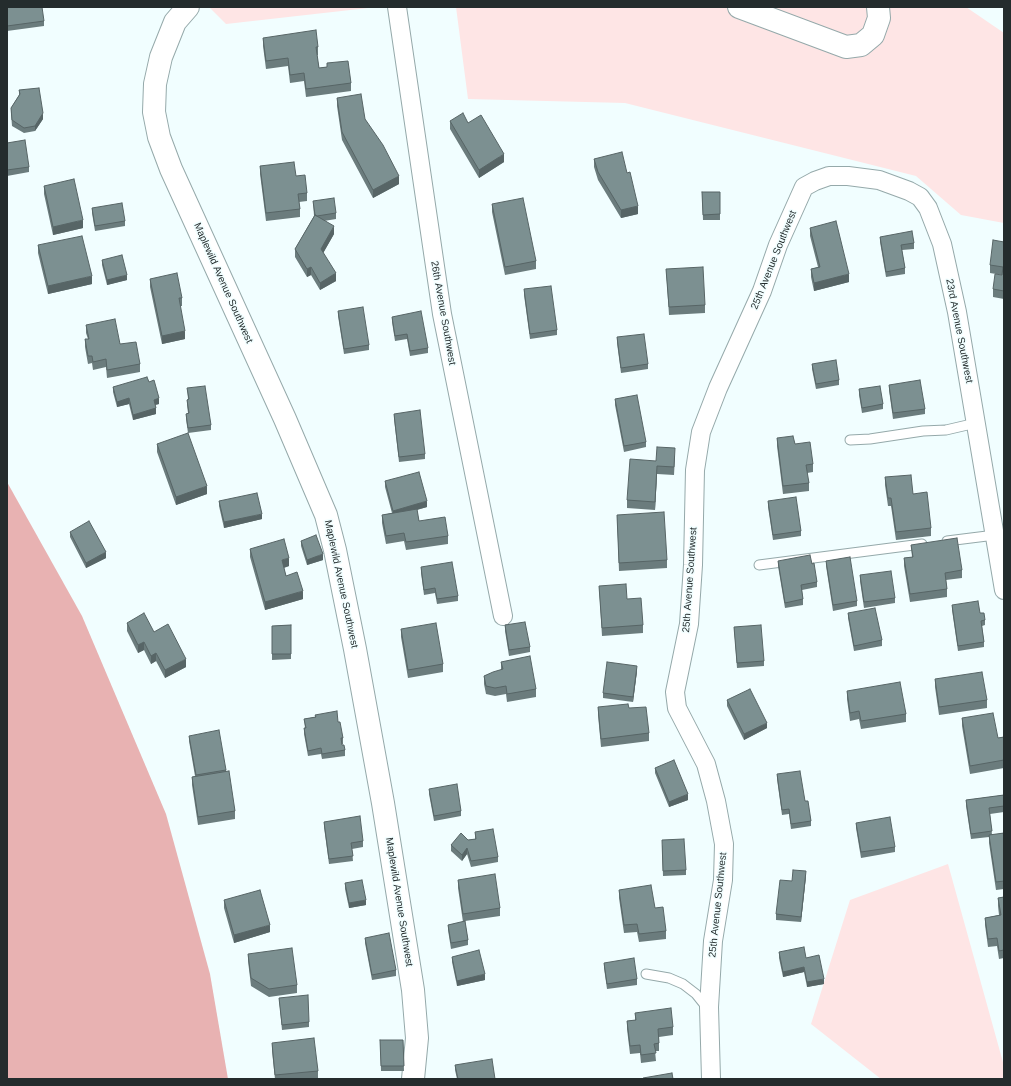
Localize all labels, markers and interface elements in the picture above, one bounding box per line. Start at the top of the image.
street label: 25th Avenue Southwest [749,209,799,311]
street label: Maplewild Avenue Southwest [191,221,255,345]
street label: 26th Avenue Southwest [428,260,458,366]
street label: 23rd Avenue Southwest [943,278,975,384]
street label: Maplewild Avenue Southwest [322,519,360,649]
street label: 25th Avenue Southwest [680,527,700,633]
street label: Maplewild Avenue Southwest [383,837,415,967]
street label: 25th Avenue Southwest [707,852,729,958]

